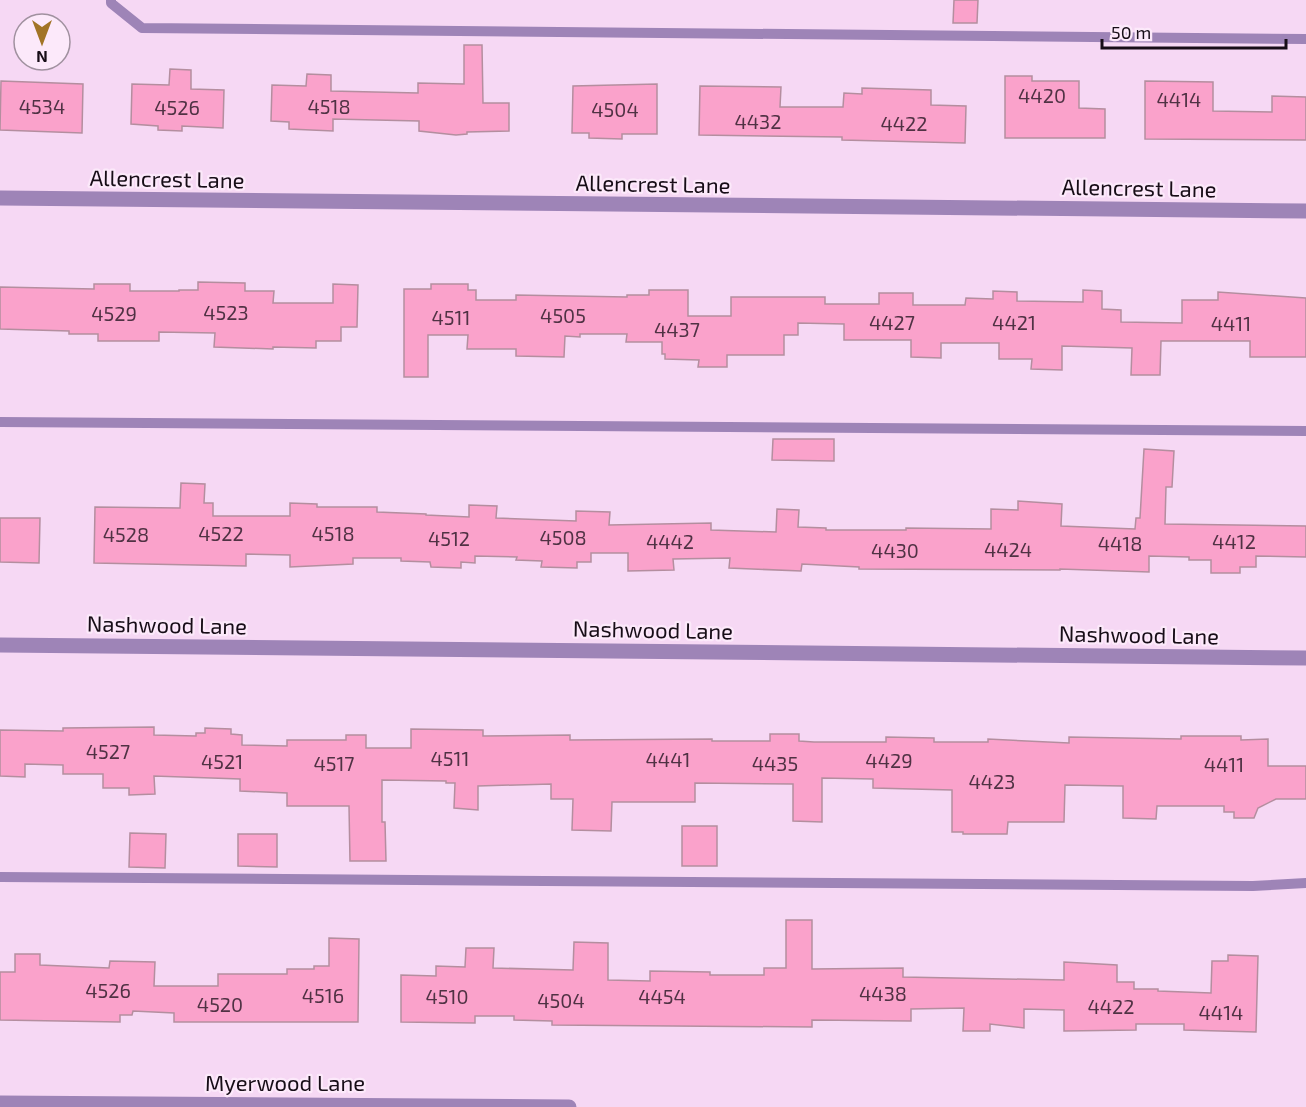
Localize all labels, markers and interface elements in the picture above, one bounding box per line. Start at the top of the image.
north arrow [12,12,72,72]
scale bar [1102,12,1286,50]
text: 50 m [1111,21,1151,43]
text: N [36,48,48,67]
house number: 4420 [1018,83,1066,107]
house number: 4414 [1157,87,1201,111]
house number: 4534 [19,94,65,118]
house number: 4518 [307,94,351,118]
house number: 4526 [154,95,200,119]
house number: 4504 [591,97,639,121]
house number: 4432 [735,109,781,133]
house number: 4422 [880,111,928,135]
street label: Allencrest Lane [89,164,245,192]
street label: Allencrest Lane [575,169,731,197]
street label: Allencrest Lane [1061,173,1217,201]
house number: 4523 [203,300,249,324]
house number: 4529 [91,301,137,325]
house number: 4505 [540,303,586,327]
house number: 4511 [432,305,470,329]
house number: 4427 [869,310,915,334]
house number: 4421 [992,310,1036,334]
house number: 4411 [1211,311,1251,335]
house number: 4437 [654,317,700,341]
house number: 4522 [198,521,244,545]
house number: 4518 [311,521,355,545]
house number: 4528 [103,522,149,546]
house number: 4508 [539,525,587,549]
house number: 4512 [428,526,470,550]
house number: 4442 [646,529,694,553]
house number: 4412 [1212,529,1256,553]
house number: 4418 [1098,531,1142,555]
house number: 4424 [984,537,1032,561]
house number: 4430 [871,538,919,562]
street label: Nashwood Lane [87,610,247,638]
street label: Nashwood Lane [573,615,733,643]
street label: Nashwood Lane [1059,620,1219,648]
house number: 4527 [86,739,130,763]
house number: 4511 [431,746,469,770]
house number: 4441 [646,747,690,771]
house number: 4429 [865,748,913,772]
house number: 4521 [201,749,243,773]
house number: 4517 [313,751,355,775]
house number: 4435 [752,751,798,775]
house number: 4411 [1204,752,1244,776]
house number: 4423 [969,769,1015,793]
house number: 4526 [85,978,131,1002]
house number: 4438 [859,981,907,1005]
house number: 4516 [302,983,344,1007]
house number: 4510 [425,984,469,1008]
house number: 4454 [638,984,686,1008]
house number: 4504 [537,988,585,1012]
house number: 4520 [197,992,243,1016]
house number: 4422 [1087,994,1135,1018]
house number: 4414 [1199,1000,1243,1024]
street label: Myerwood Lane [205,1069,365,1095]

